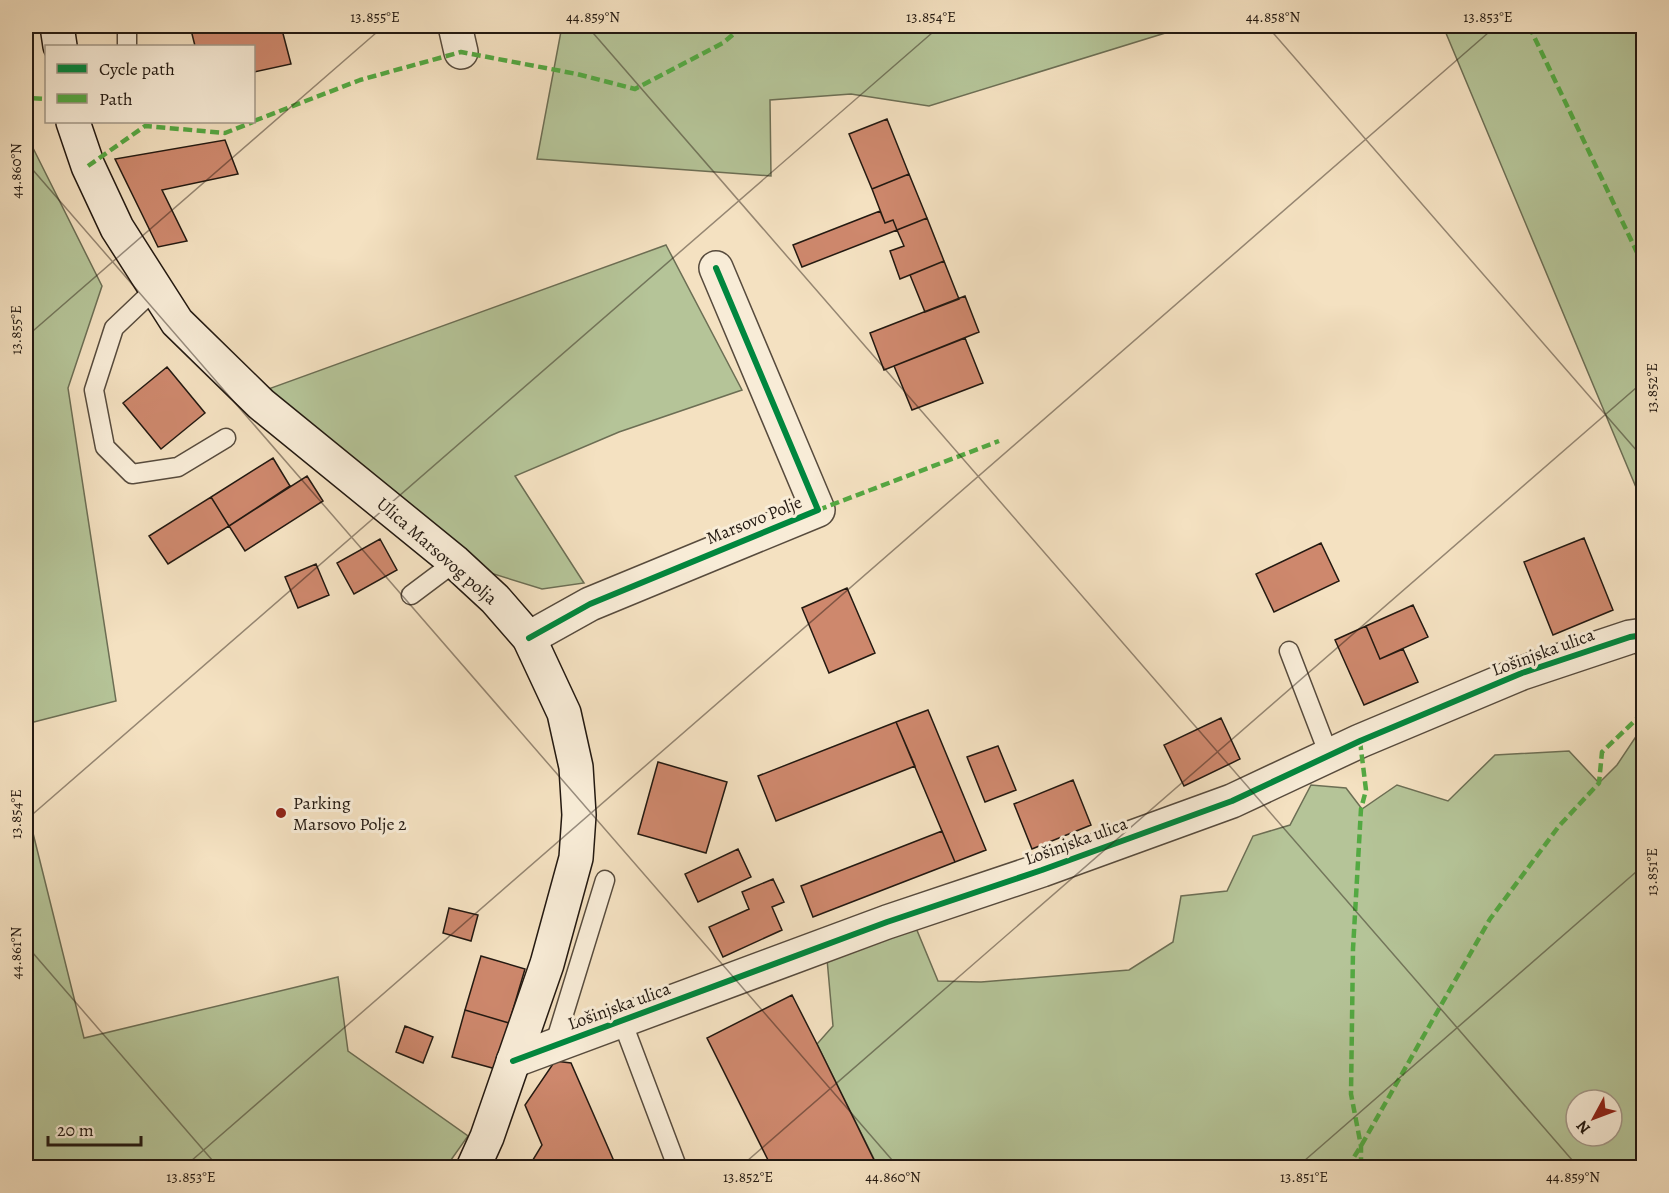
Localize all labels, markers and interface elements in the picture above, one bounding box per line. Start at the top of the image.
text: 13.855°E [350,7,400,27]
text: 44.859°N [566,7,620,27]
text: 13.854°E [906,7,956,27]
text: 44.858°N [1246,7,1300,27]
text: 13.853°E [1463,7,1513,27]
legend [45,45,255,123]
text: Cycle path [99,57,175,81]
text: Path [99,87,133,111]
text: 44.860°N [6,143,26,199]
text: 13.855°E [6,305,26,355]
text: 13.852°E [1642,363,1662,413]
street label: Marsovo Polje [702,490,806,550]
street label: Ulica Marsovog polja [372,492,503,610]
street label: Lošinjska ulica [1488,622,1598,682]
text: 13.854°E [6,789,26,839]
place label: Parking Marsovo Polje 2 [293,791,407,836]
marker: Parking Marsovo Polje 2 [274,806,288,820]
street label: Lošinjska ulica [1021,811,1131,871]
text: 13.851°E [1642,848,1662,896]
text: 44.861°N [6,926,26,979]
street label: Lošinjska ulica [564,976,674,1036]
north arrow [1564,1088,1624,1148]
scale bar [48,1109,141,1147]
text: N [1571,1115,1596,1139]
text: 20 m [57,1118,94,1142]
text: 13.853°E [166,1167,216,1187]
text: 13.852°E [723,1167,773,1187]
text: 44.860°N [865,1167,921,1187]
text: 13.851°E [1280,1167,1328,1187]
text: 44.859°N [1546,1167,1600,1187]

